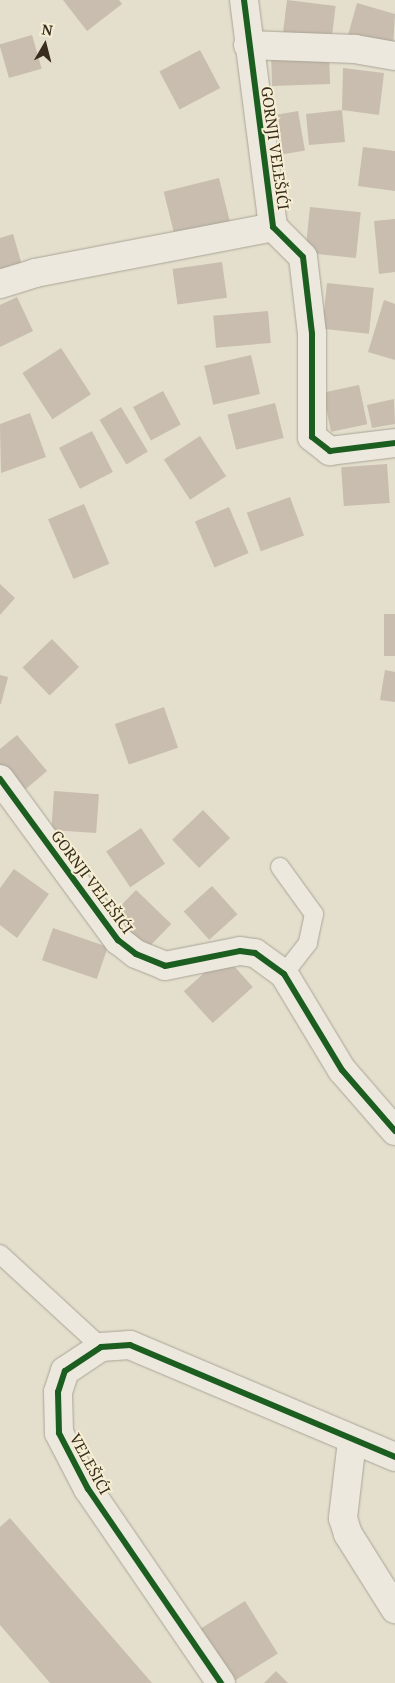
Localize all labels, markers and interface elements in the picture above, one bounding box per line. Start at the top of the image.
text: N [40,19,54,40]
north arrow [20,20,70,70]
street label: GORNJI VELEŠIĆI [257,85,293,211]
street label: GORNJI VELEŠIĆI [47,827,137,937]
street label: VELEŠIĆI [66,1431,114,1497]

